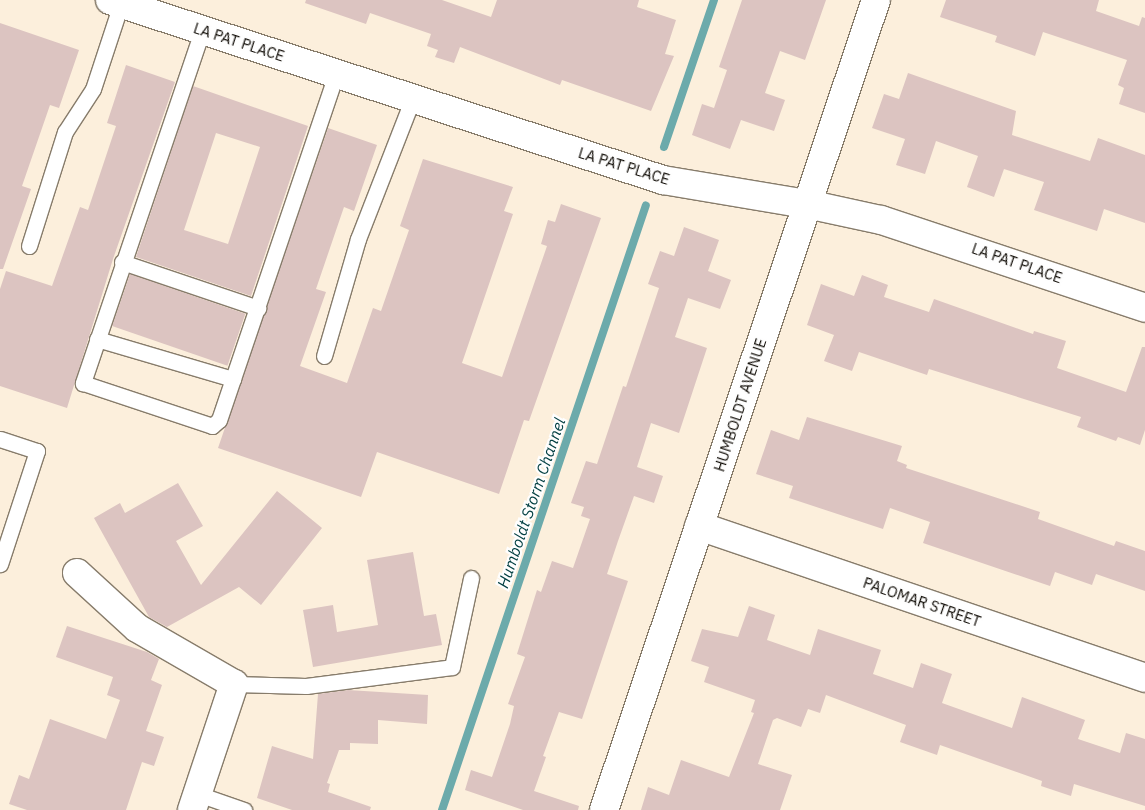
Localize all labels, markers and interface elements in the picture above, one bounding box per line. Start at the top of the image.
street label: LA PAT PLACE [191,19,287,65]
street label: LA PAT PLACE [576,144,672,188]
street label: LA PAT PLACE [969,239,1065,287]
street label: HUMBOLDT AVENUE [710,336,770,474]
water label: Humboldt Storm Channel [493,415,569,591]
street label: PALOMAR STREET [861,573,983,631]

